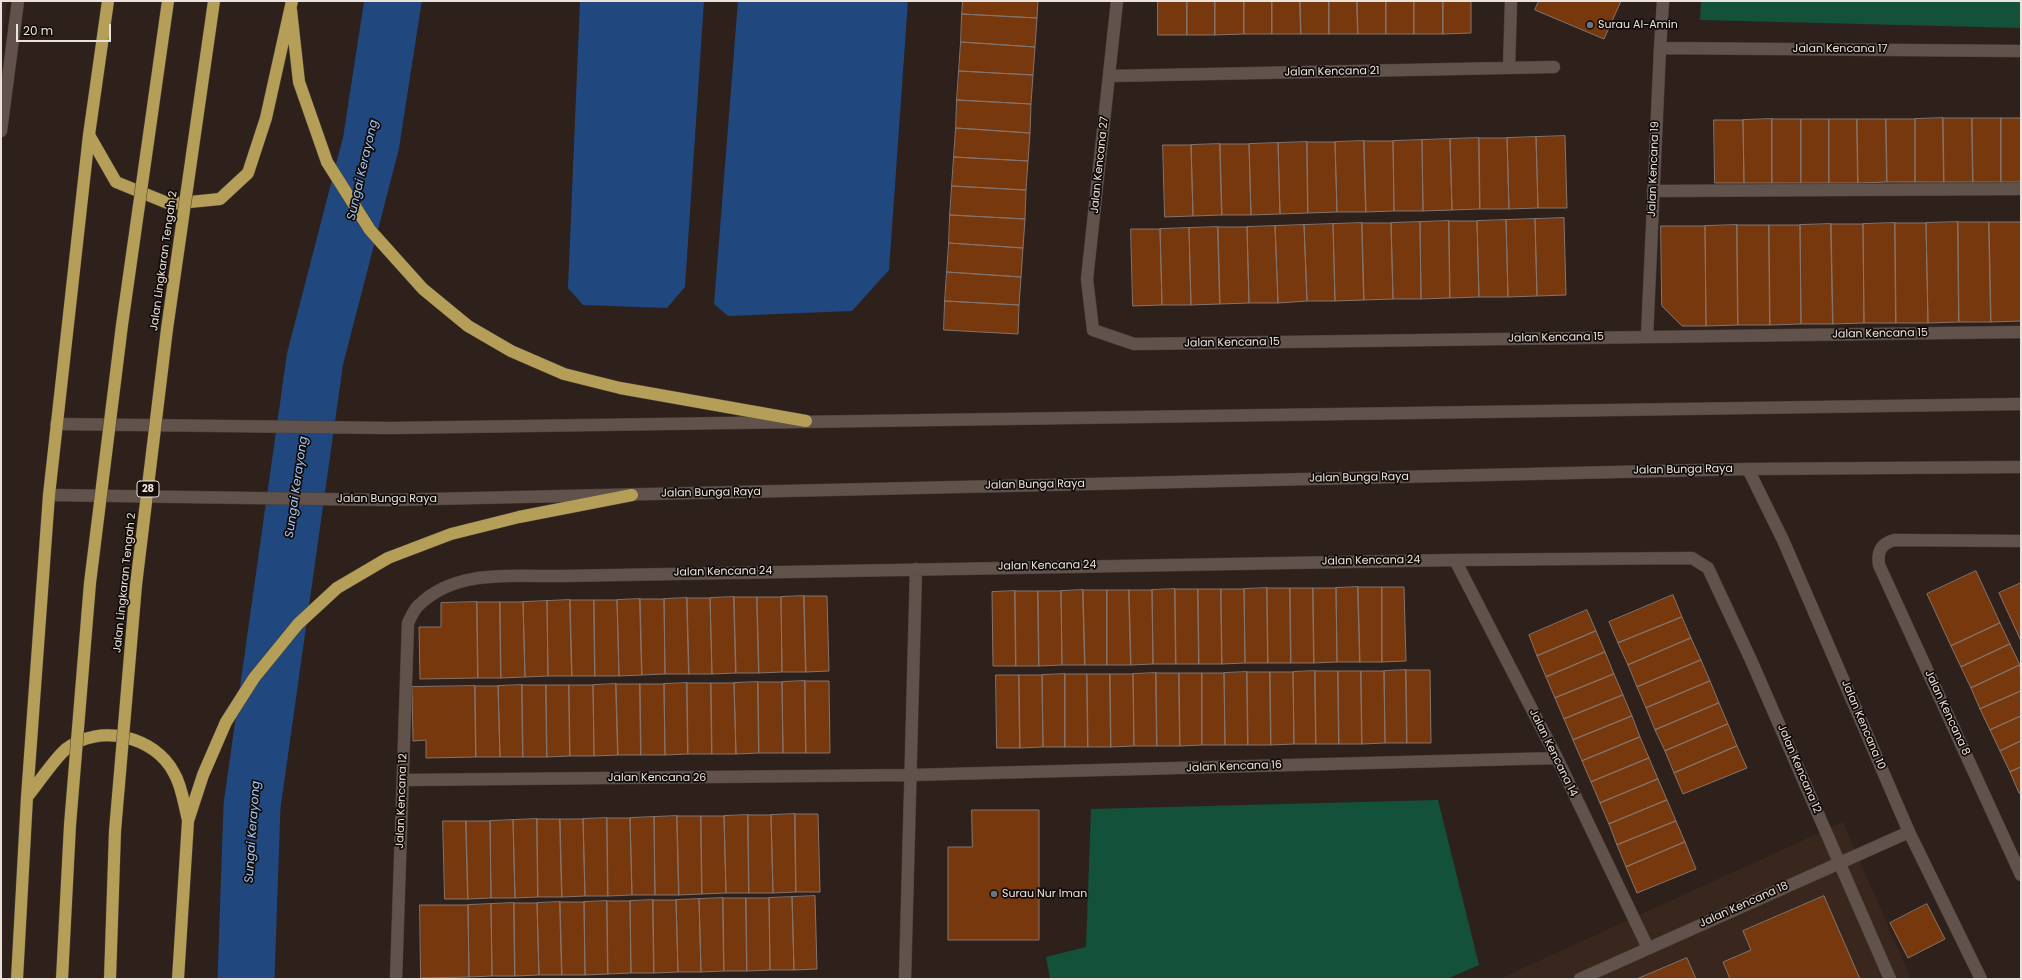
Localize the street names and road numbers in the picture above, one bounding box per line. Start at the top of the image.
street label: Jalan Kencana 17 [1793,42,1887,56]
street label: Jalan Kencana 21 [1284,65,1380,79]
street label: Jalan Kencana 27 [1088,116,1112,214]
street label: Jalan Kencana 19 [1646,121,1662,217]
street label: Jalan Lingkaran Tengah 2 [148,190,180,332]
street label: Jalan Kencana 15 [1832,327,1928,341]
street label: Jalan Kencana 15 [1508,331,1604,345]
street label: Jalan Kencana 15 [1184,336,1280,350]
street label: Jalan Bunga Raya [1633,463,1733,477]
street label: Jalan Bunga Raya [1309,471,1409,485]
street label: Jalan Bunga Raya [985,478,1085,492]
road number: 28 [137,481,159,497]
street label: Jalan Bunga Raya [661,486,761,500]
street label: Jalan Bunga Raya [337,492,437,506]
street label: Jalan Lingkaran Tengah 2 [111,512,139,654]
street label: Jalan Kencana 24 [1322,554,1420,568]
street label: Jalan Kencana 24 [998,559,1096,573]
street label: Jalan Kencana 24 [674,565,772,579]
street label: Jalan Kencana 8 [1922,668,1972,758]
street label: Jalan Kencana 10 [1838,678,1888,772]
street label: Jalan Kencana 14 [1526,707,1580,799]
street label: Jalan Kencana 12 [1774,723,1824,815]
street label: Jalan Kencana 12 [394,753,410,849]
street label: Jalan Kencana 16 [1186,759,1282,775]
street label: Jalan Kencana 26 [608,771,706,785]
street label: Jalan Kencana 18 [1698,879,1790,931]

